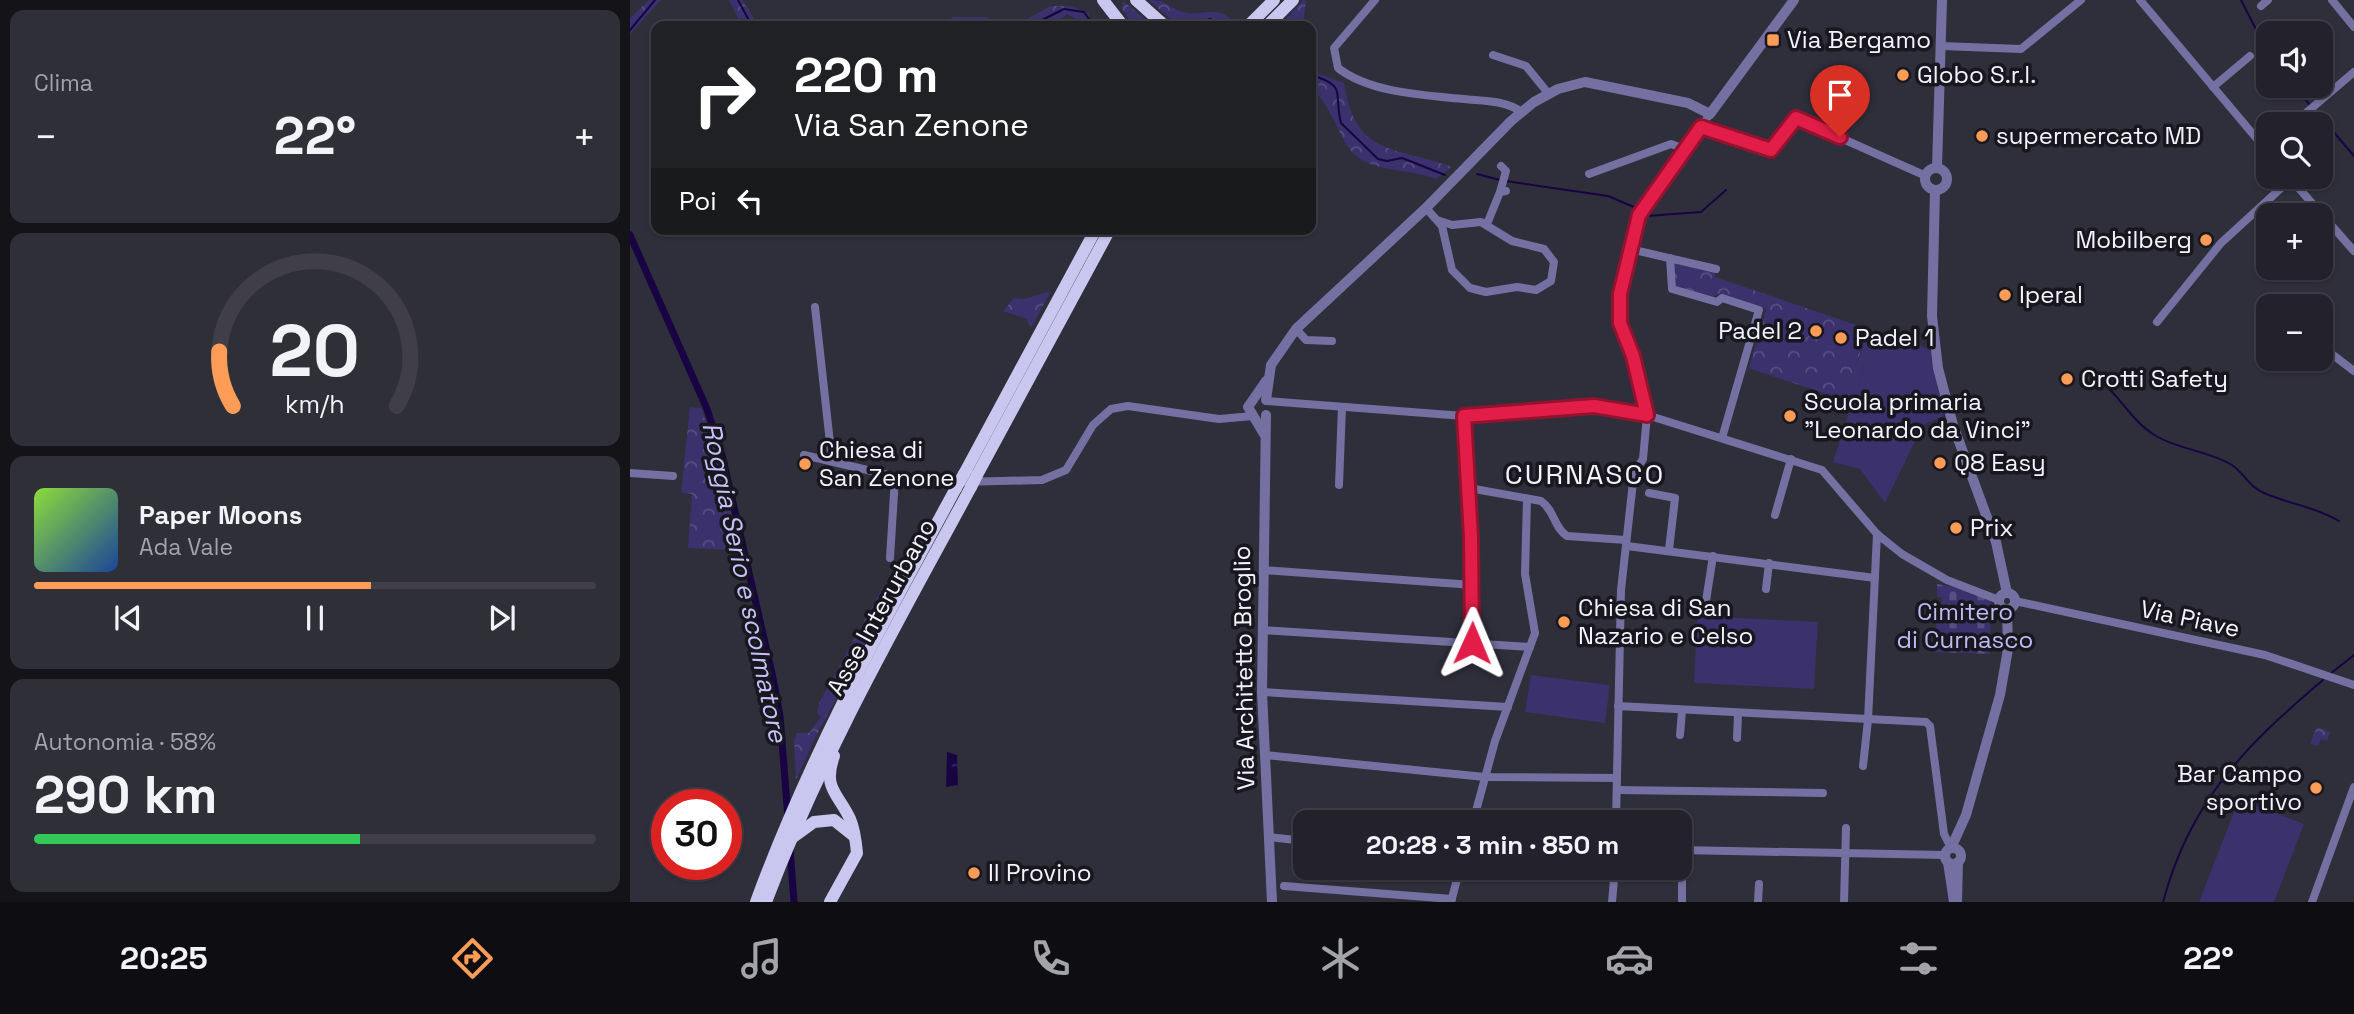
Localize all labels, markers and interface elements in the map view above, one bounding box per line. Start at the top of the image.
map controls [2256,21,2333,371]
button: sound [2256,21,2333,98]
place label: Via Bergamo [1787,24,1931,55]
marker: Via Bergamo [1765,32,1781,48]
text: 220 m [794,44,938,106]
icon: right [679,49,770,140]
place label: Globo S.r.l. [1917,59,2036,90]
pin [1810,65,1870,137]
marker: Globo S.r.l. [1895,67,1911,83]
text: Clima [34,68,93,98]
icon: arrive [1821,76,1859,114]
text: 22° [274,103,356,169]
text: Via San Zenone [794,105,1029,145]
button: search [2256,112,2333,189]
text: − [34,113,58,161]
text: + [572,113,596,161]
place label: supermercato MD [1996,120,2201,151]
marker: supermercato MD [1974,128,1990,144]
icon: left [731,182,769,220]
text: Poi [679,184,717,218]
button: + [2256,203,2333,280]
place label: Mobilberg [2076,224,2192,255]
marker: Mobilberg [2198,232,2214,248]
place label: Iperal [2019,279,2083,310]
marker: Iperal [1997,287,2013,303]
button: − [2256,294,2333,371]
text: 20 [270,304,360,397]
place label: Padel 2 [1718,315,1802,346]
place label: Padel 1 [1855,322,1934,353]
marker: Padel 2 [1808,323,1824,339]
marker: Padel 1 [1833,330,1849,346]
place label: Crotti Safety [2081,363,2228,394]
marker: Crotti Safety [2059,371,2075,387]
place label: Scuola primaria "Leonardo da Vinci" [1804,386,2031,445]
text: km/h [285,387,345,419]
marker: Scuola primaria "Leonardo da Vinci" [1782,408,1798,424]
water label: Roggia Serio e scolmatore [694,419,796,747]
place label: Chiesa di San Zenone [819,434,955,493]
place label: Q8 Easy [1954,447,2046,478]
marker: Q8 Easy [1932,455,1948,471]
marker: Chiesa di San Zenone [797,456,813,472]
district label: CURNASCO [1505,456,1665,492]
text: Paper Moons [139,498,302,532]
place label: Prix [1970,512,2014,543]
street label: Asse Interurbano [819,513,942,701]
marker: Prix [1948,520,1964,536]
text: Ada Vale [139,532,233,562]
street label: Via Architetto Broglio [1226,545,1261,791]
place label: Chiesa di San Nazario e Celso [1578,592,1753,651]
street label: Via Piave [2138,593,2243,644]
park label: Cimitero di Curnasco [1897,596,2033,655]
icon: previous [109,599,147,637]
icon: pause [296,599,334,637]
icon: next [483,599,521,637]
position arrow [1435,606,1509,680]
marker: Chiesa di San Nazario e Celso [1556,614,1572,630]
text: Autonomia · 58% [34,727,216,757]
place label: Bar Campo sportivo [2177,758,2302,817]
text: 290 km [34,762,217,828]
marker: Bar Campo sportivo [2308,780,2324,796]
speed limit sign: 30 [651,789,742,880]
text: 20:28 · 3 min · 850 m [1366,828,1619,862]
place label: Il Provino [988,857,1092,888]
marker: Il Provino [966,865,982,881]
icon: directions [448,934,497,983]
icon: music [737,934,786,983]
icon: phone [1026,934,1075,983]
icon: climate [1316,934,1365,983]
icon: car [1605,934,1654,983]
icon: filters [1894,934,1943,983]
text: 20:25 [120,938,208,978]
text: 22° [2183,938,2234,978]

